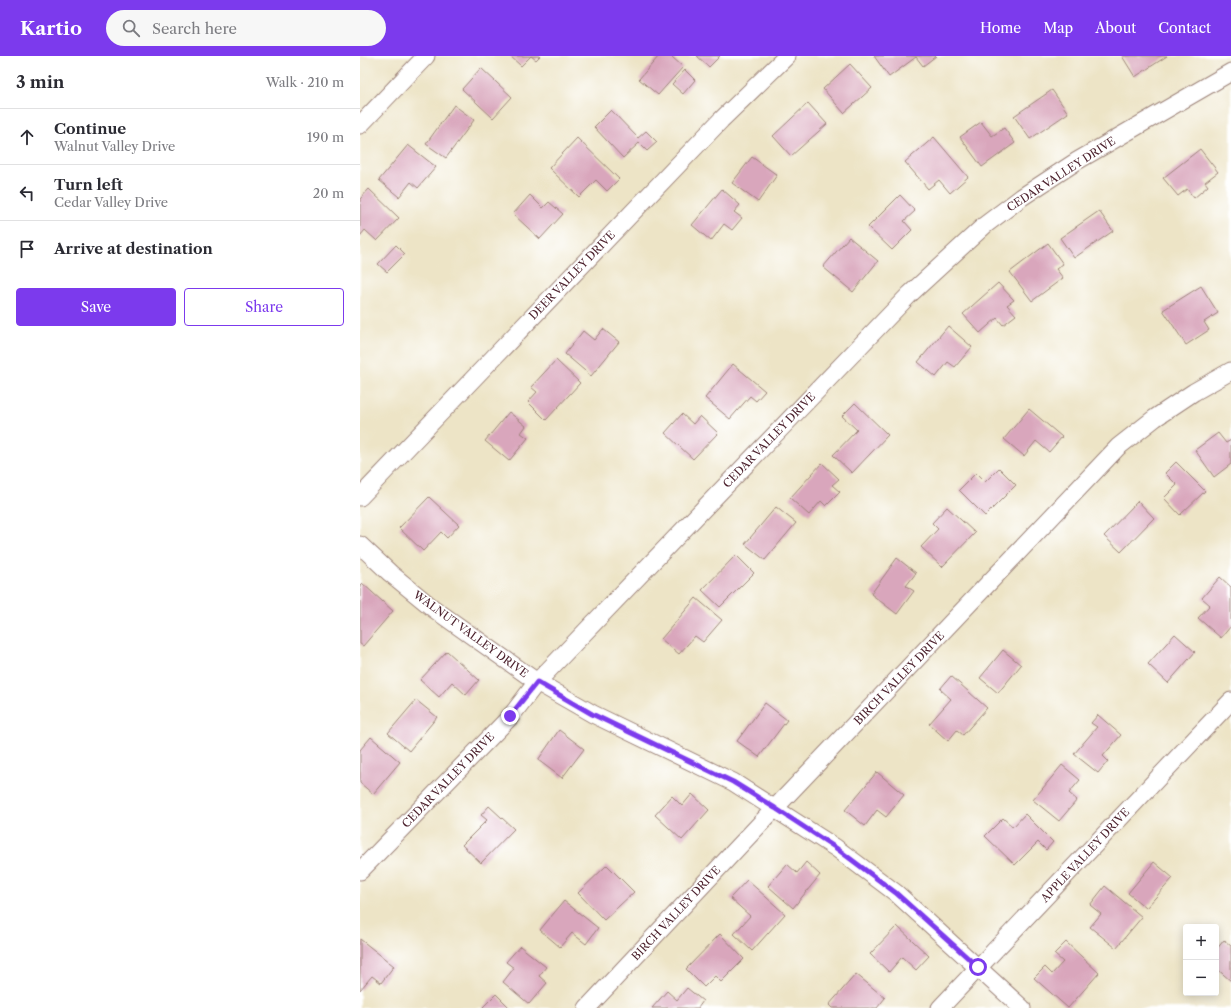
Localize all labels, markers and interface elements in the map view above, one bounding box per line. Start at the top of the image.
search box [106,10,386,46]
text: Kartio [20,17,82,40]
icon: search [120,17,142,39]
text: Search here [152,19,237,38]
text: Home [980,19,1021,37]
text: Map [1043,19,1073,37]
text: About [1095,19,1136,37]
text: Contact [1158,19,1211,37]
text: 3 min [16,72,65,92]
text: Walk · 210 m [266,74,344,90]
text: Continue [54,119,126,138]
icon: ahead [16,126,38,148]
text: 190 m [307,129,344,145]
street label: CEDAR VALLEY DRIVE [1004,133,1118,214]
text: Walnut Valley Drive [54,138,175,154]
text: Turn left [54,175,123,194]
icon: left [16,182,38,204]
text: 20 m [313,185,344,201]
text: Cedar Valley Drive [54,194,168,210]
street label: DEER VALLEY DRIVE [526,227,618,322]
icon: arrive [16,238,38,260]
text: Arrive at destination [54,239,213,258]
button: Save [16,288,176,326]
button: Share [184,288,344,326]
street label: CEDAR VALLEY DRIVE [720,389,818,491]
street label: WALNUT VALLEY DRIVE [410,587,532,681]
street label: BIRCH VALLEY DRIVE [851,628,947,728]
route end [501,707,519,725]
street label: CEDAR VALLEY DRIVE [399,729,497,831]
street label: APPLE VALLEY DRIVE [1037,805,1133,906]
street label: BIRCH VALLEY DRIVE [629,863,724,963]
map controls [1183,924,1219,996]
button: + [1183,924,1219,960]
route start [969,958,987,976]
button: − [1183,960,1219,996]

